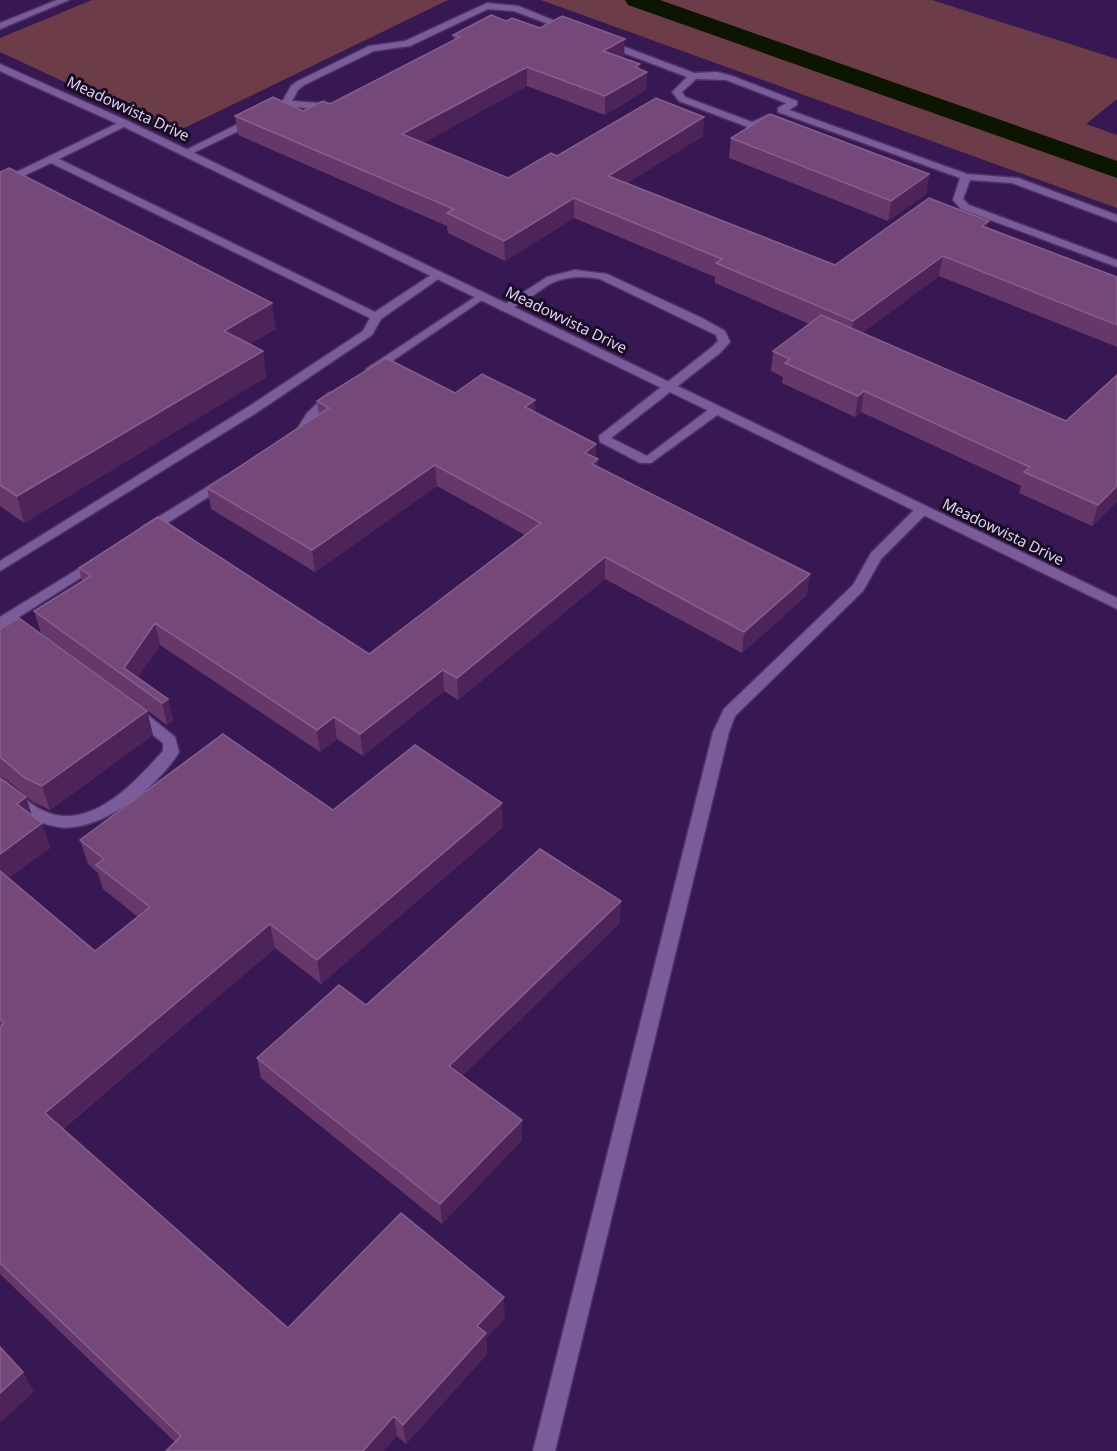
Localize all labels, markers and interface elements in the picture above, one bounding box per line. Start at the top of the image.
street label: Meadowvista Drive [64,71,193,145]
street label: Meadowvista Drive [502,281,631,357]
street label: Meadowvista Drive [939,493,1068,569]

